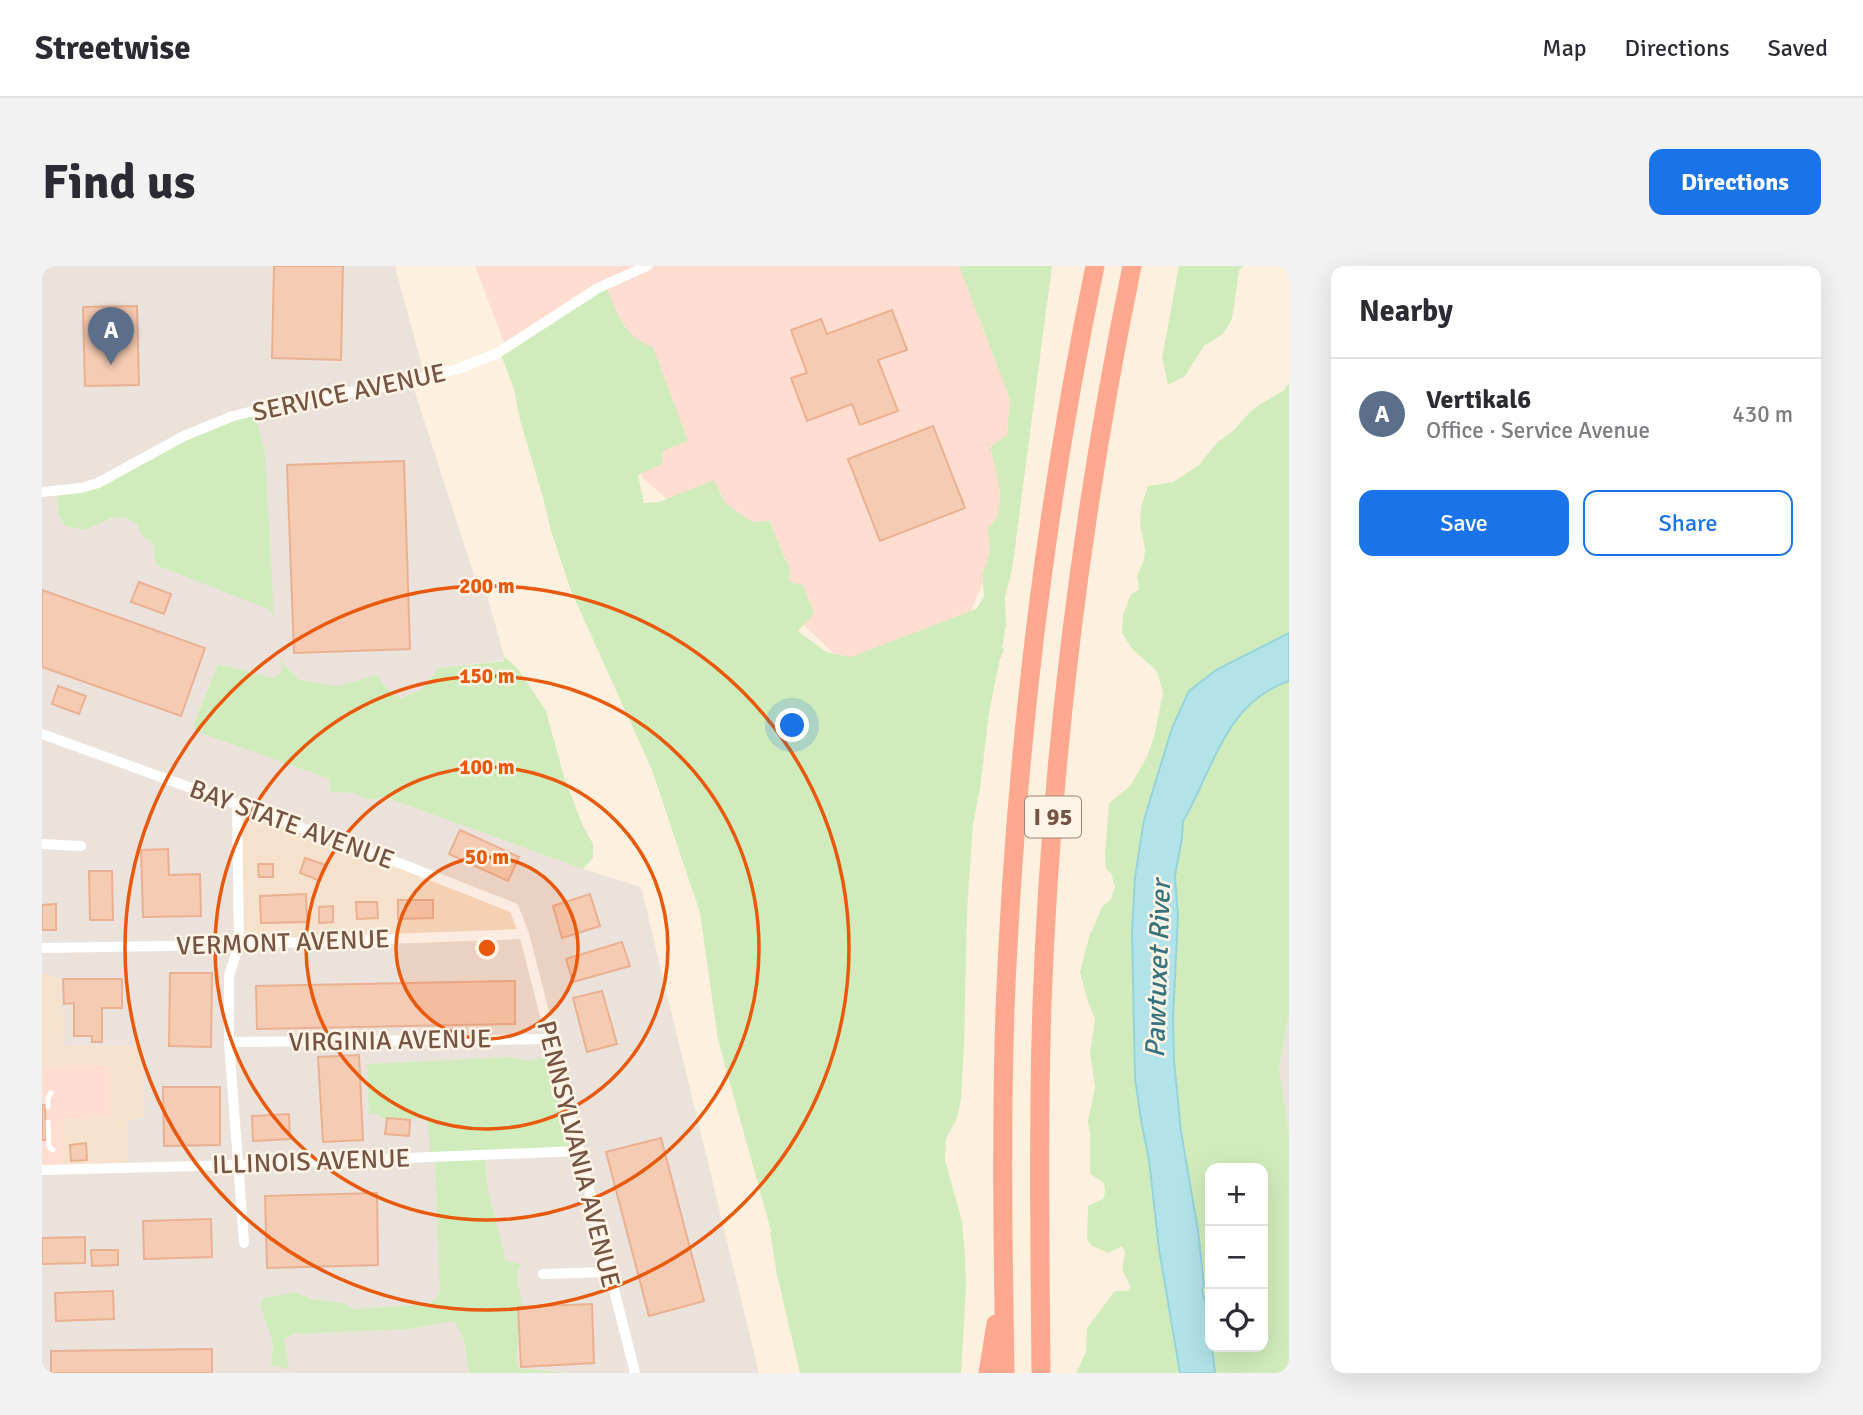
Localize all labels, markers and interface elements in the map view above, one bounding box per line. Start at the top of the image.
text: Streetwise [35,28,191,69]
text: Map [1542,33,1587,63]
text: Directions [1625,33,1730,63]
text: Saved [1768,33,1828,63]
button: Directions [1649,149,1821,215]
text: Find us [42,152,195,212]
text: Nearby [1359,293,1453,330]
pin: A [88,307,134,365]
street label: SERVICE AVENUE [250,357,449,429]
text: Vertikal6 [1426,384,1531,416]
text: A [1375,400,1389,429]
text: 430 m [1732,400,1793,429]
text: Office · Service Avenue [1426,416,1650,445]
button: Save [1359,490,1569,556]
button: Share [1583,490,1793,556]
text: 200 m [459,573,515,599]
text: 150 m [459,663,515,689]
your location [775,708,809,742]
text: 100 m [459,754,515,780]
street label: BAY STATE AVENUE [185,773,398,877]
road number: I 95 [1025,796,1081,838]
text: 50 m [465,844,509,870]
water label: Pawtuxet River [1138,876,1178,1059]
street label: VERMONT AVENUE [176,923,390,963]
centre of rings [475,936,499,960]
street label: PENNSYLVANIA AVENUE [529,1018,627,1291]
street label: VIRGINIA AVENUE [288,1023,492,1059]
street label: ILLINOIS AVENUE [211,1143,411,1181]
map controls [1205,1163,1268,1352]
button: + [1205,1163,1268,1226]
button: − [1205,1226,1268,1289]
button: locate [1205,1289,1268,1352]

